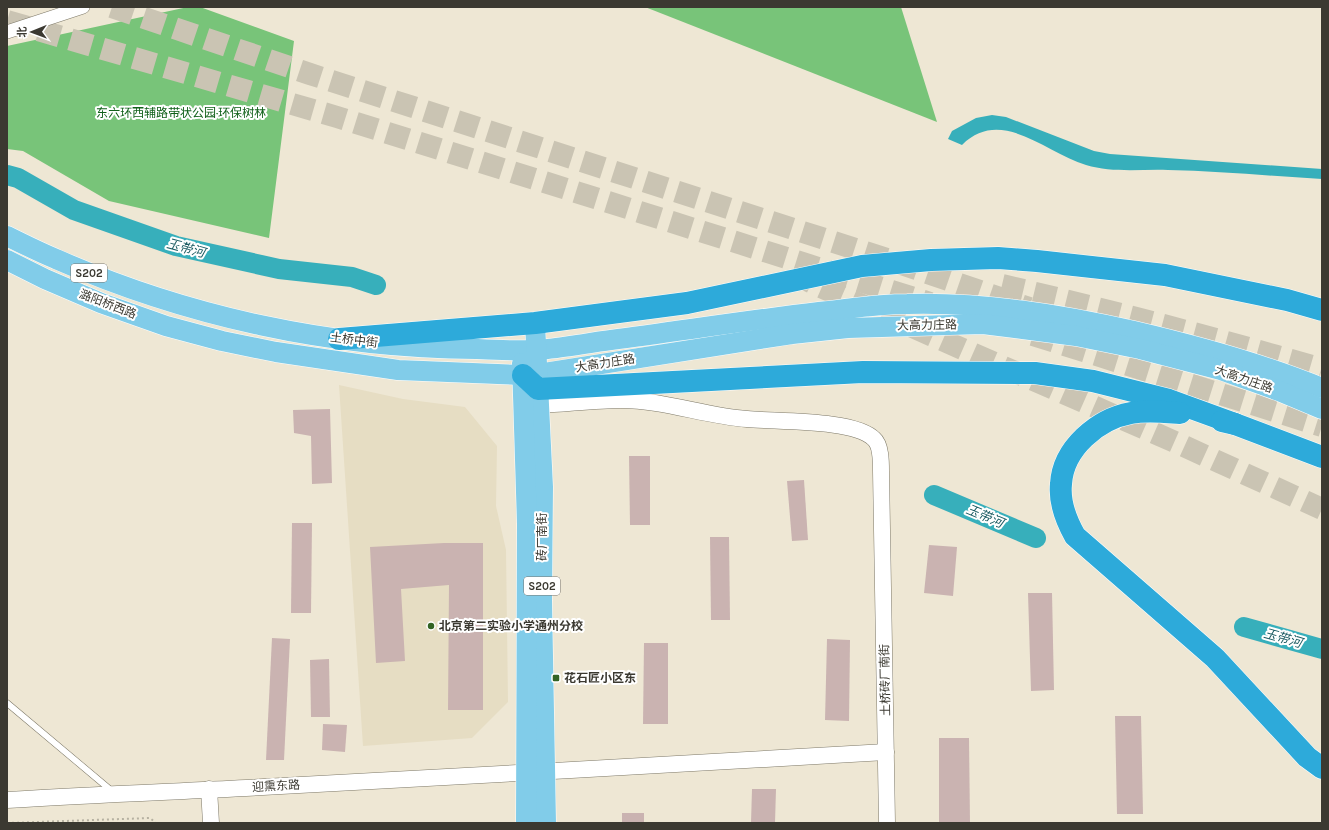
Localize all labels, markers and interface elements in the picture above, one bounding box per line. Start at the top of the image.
north arrow [12,12,52,52]
text: 北 [16,27,29,38]
park label: 东六环西辅路带状公园·环保树林 [96,106,266,120]
water label: 玉带河 [165,236,210,261]
road number: S202 [71,264,107,282]
street label: 潞阳桥西路 [77,287,139,321]
street label: 大高力庄路 [897,317,957,333]
street label: 土桥中街 [329,330,379,350]
street label: 大高力庄路 [574,351,636,375]
street label: 大高力庄路 [1213,363,1275,395]
water label: 玉带河 [964,501,1009,532]
street label: 砖厂南街 [535,513,549,561]
road number: S202 [524,577,560,595]
place label: 北京第二实验小学通州分校 [439,619,583,633]
marker: 北京第二实验小学通州分校 [426,621,436,631]
water label: 玉带河 [1262,625,1307,651]
street label: 土桥砖厂南街 [877,644,893,716]
place label: 花石匠小区东 [564,671,636,685]
marker: 花石匠小区东 [551,673,561,683]
street label: 迎熏东路 [252,778,300,794]

